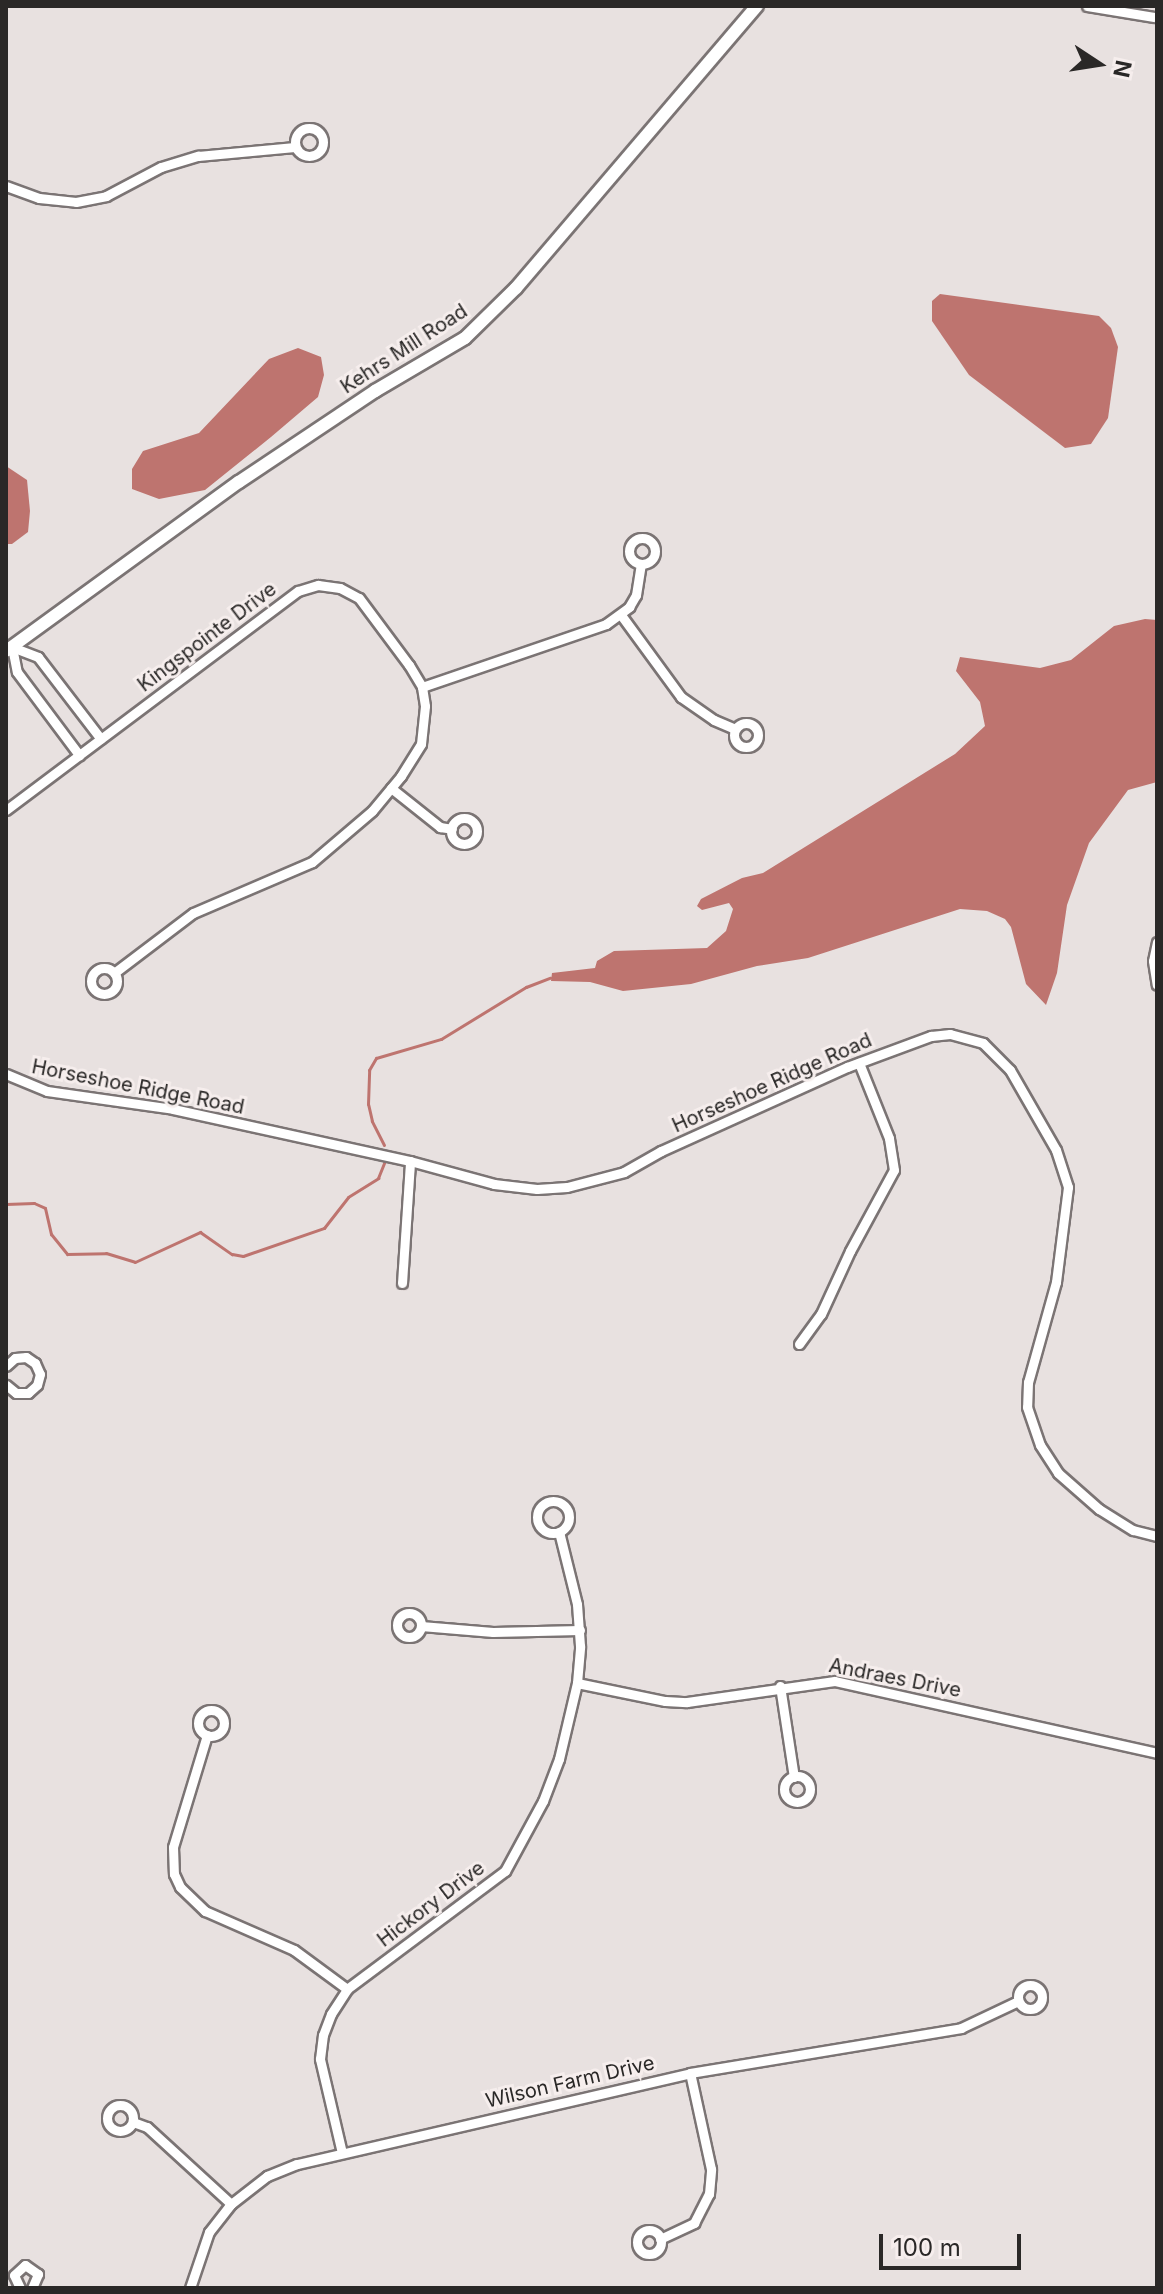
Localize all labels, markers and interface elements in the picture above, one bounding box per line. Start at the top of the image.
north arrow [1059,24,1139,104]
text: N [1108,58,1137,80]
street label: Kehrs Mill Road [336,299,472,399]
street label: Kingspointe Drive [133,577,281,697]
street label: Horseshoe Ridge Road [668,1028,876,1138]
street label: Horseshoe Ridge Road [30,1055,246,1119]
street label: Andraes Drive [827,1653,963,1703]
street label: Hickory Drive [373,1856,489,1952]
street label: Wilson Farm Drive [483,2051,657,2113]
scale bar [883,2218,1025,2268]
text: 100 m [893,2233,961,2262]

